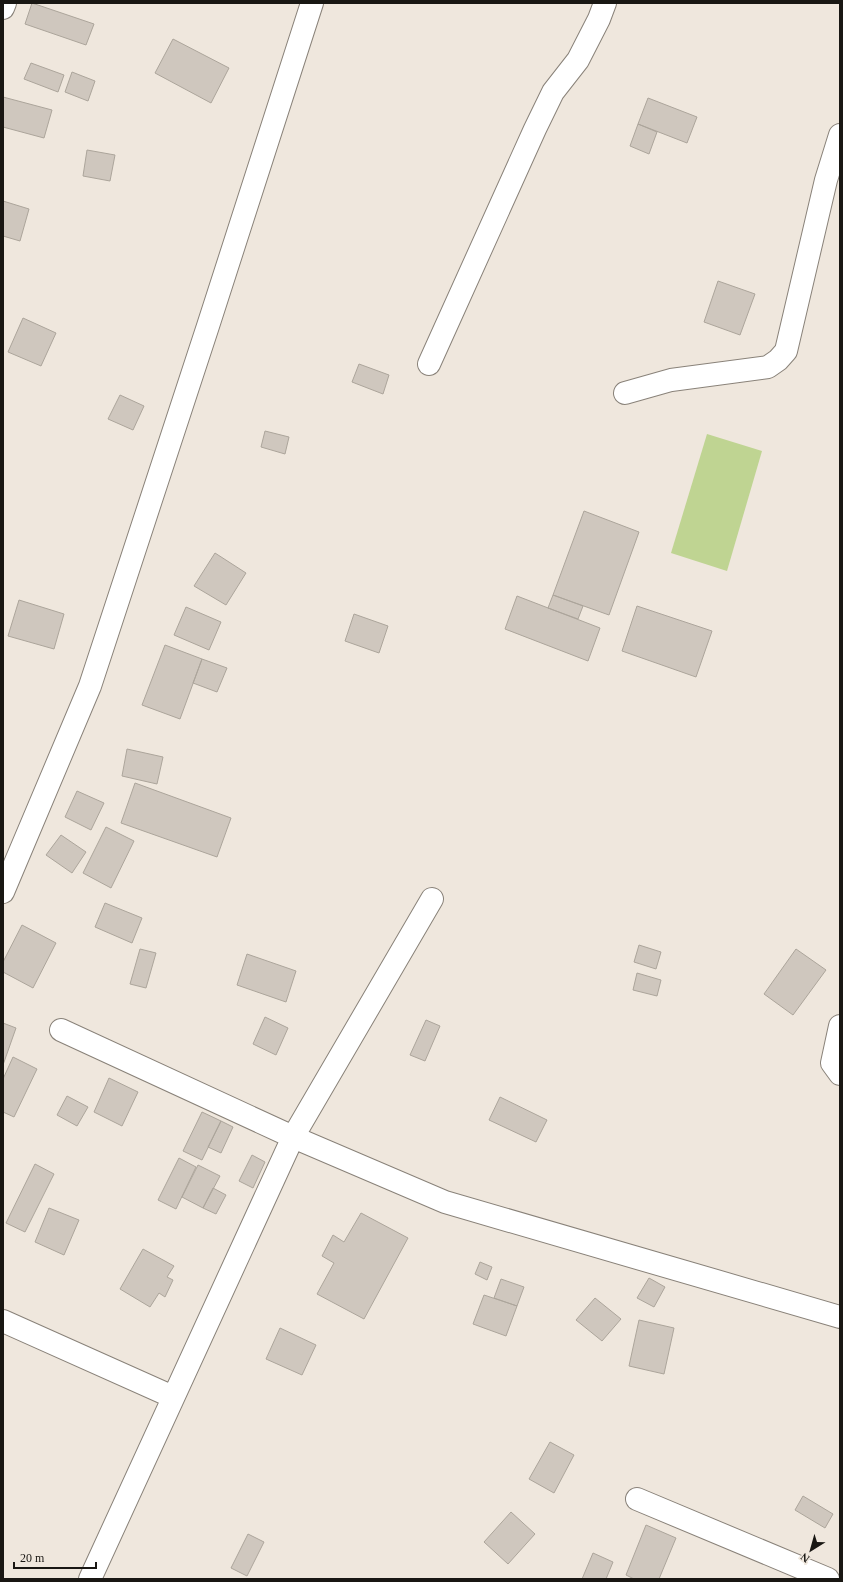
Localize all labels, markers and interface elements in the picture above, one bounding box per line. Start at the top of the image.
north arrow [791,1530,831,1570]
scale bar [14,1544,96,1570]
text: 20 m [20,1551,45,1565]
text: N [798,1551,812,1565]

